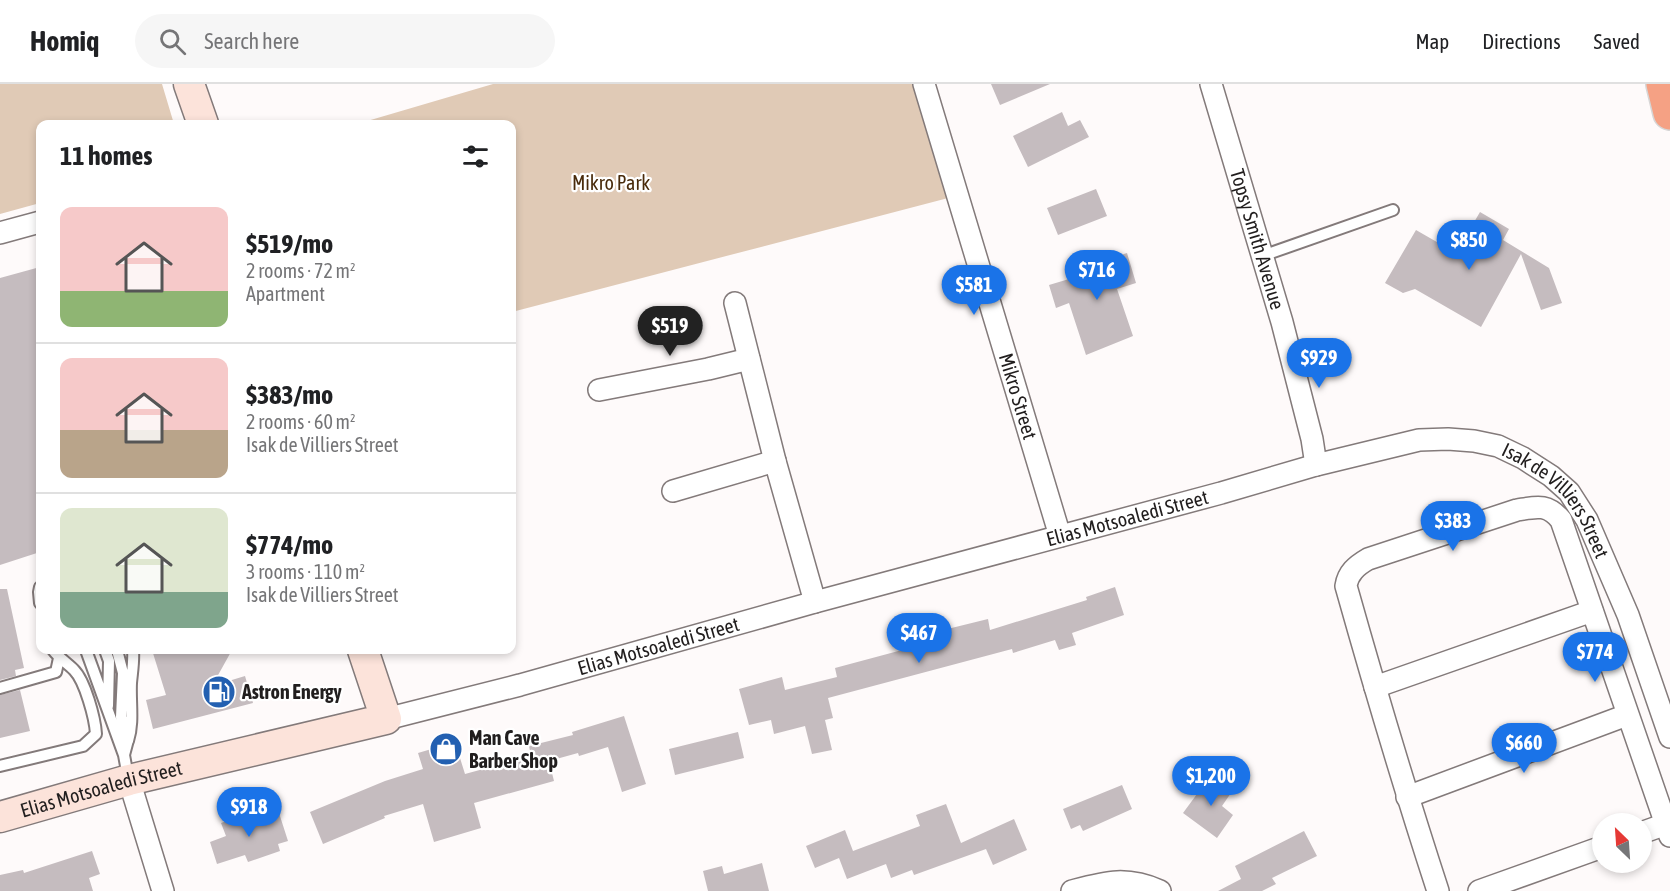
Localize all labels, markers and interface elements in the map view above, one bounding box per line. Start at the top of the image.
search box [135,14,555,68]
text: Homiq [30,25,99,57]
icon: search [156,25,189,58]
text: Search here [204,28,299,54]
text: Map [1415,29,1449,53]
text: Directions [1482,29,1561,53]
text: Saved [1594,29,1640,53]
icon: filters [459,140,492,173]
text: 11 homes [60,141,153,171]
street label: Topsy Smith Avenue [1226,166,1290,312]
park label: Mikro Park [572,171,650,194]
pin: $850 [1433,220,1505,271]
text: $850 [1451,228,1487,251]
text: $519/mo [246,229,333,259]
icon: home [108,231,180,303]
pin: $716 [1061,250,1133,301]
text: $716 [1079,258,1115,281]
text: 2 rooms · 72 m² [246,259,356,282]
pin: $581 [938,265,1010,316]
text: $581 [956,273,992,296]
text: Apartment [246,282,325,305]
pin: $519 [634,306,706,357]
text: $519 [652,314,688,337]
pin: $929 [1283,338,1355,389]
text: $929 [1301,346,1337,369]
street label: Mikro Street [995,350,1042,442]
text: $383/mo [246,380,333,410]
icon: home [108,382,180,454]
text: 2 rooms · 60 m² [246,410,356,433]
text: Isak de Villiers Street [246,433,399,456]
street label: Isak de Villiers Street [1499,438,1614,562]
street label: Elias Motsoaledi Street [1044,485,1211,550]
pin: $383 [1417,501,1489,552]
text: $383 [1435,509,1471,532]
text: $774/mo [246,530,333,560]
icon: home [108,532,180,604]
text: 3 rooms · 110 m² [246,560,365,583]
text: Isak de Villiers Street [246,583,399,606]
street label: Elias Motsoaledi Street [575,612,742,679]
pin: $467 [883,613,955,664]
text: $467 [901,621,937,644]
pin: $774 [1559,632,1631,683]
text: $774 [1577,640,1613,663]
fuel station icon: Astron Energy [201,674,237,710]
place label: Astron Energy [241,680,343,703]
pin: $660 [1488,723,1560,774]
place label: Man Cave Barber Shop [469,726,558,772]
shop icon: Man Cave Barber Shop [428,731,464,767]
text: $660 [1506,731,1542,754]
street label: Elias Motsoaledi Street [17,756,185,822]
pin: $1,200 [1162,756,1260,807]
text: $1,200 [1186,764,1236,787]
pin: $918 [213,787,285,838]
text: $918 [231,795,267,818]
north arrow [1592,813,1652,873]
map controls [1592,813,1652,873]

